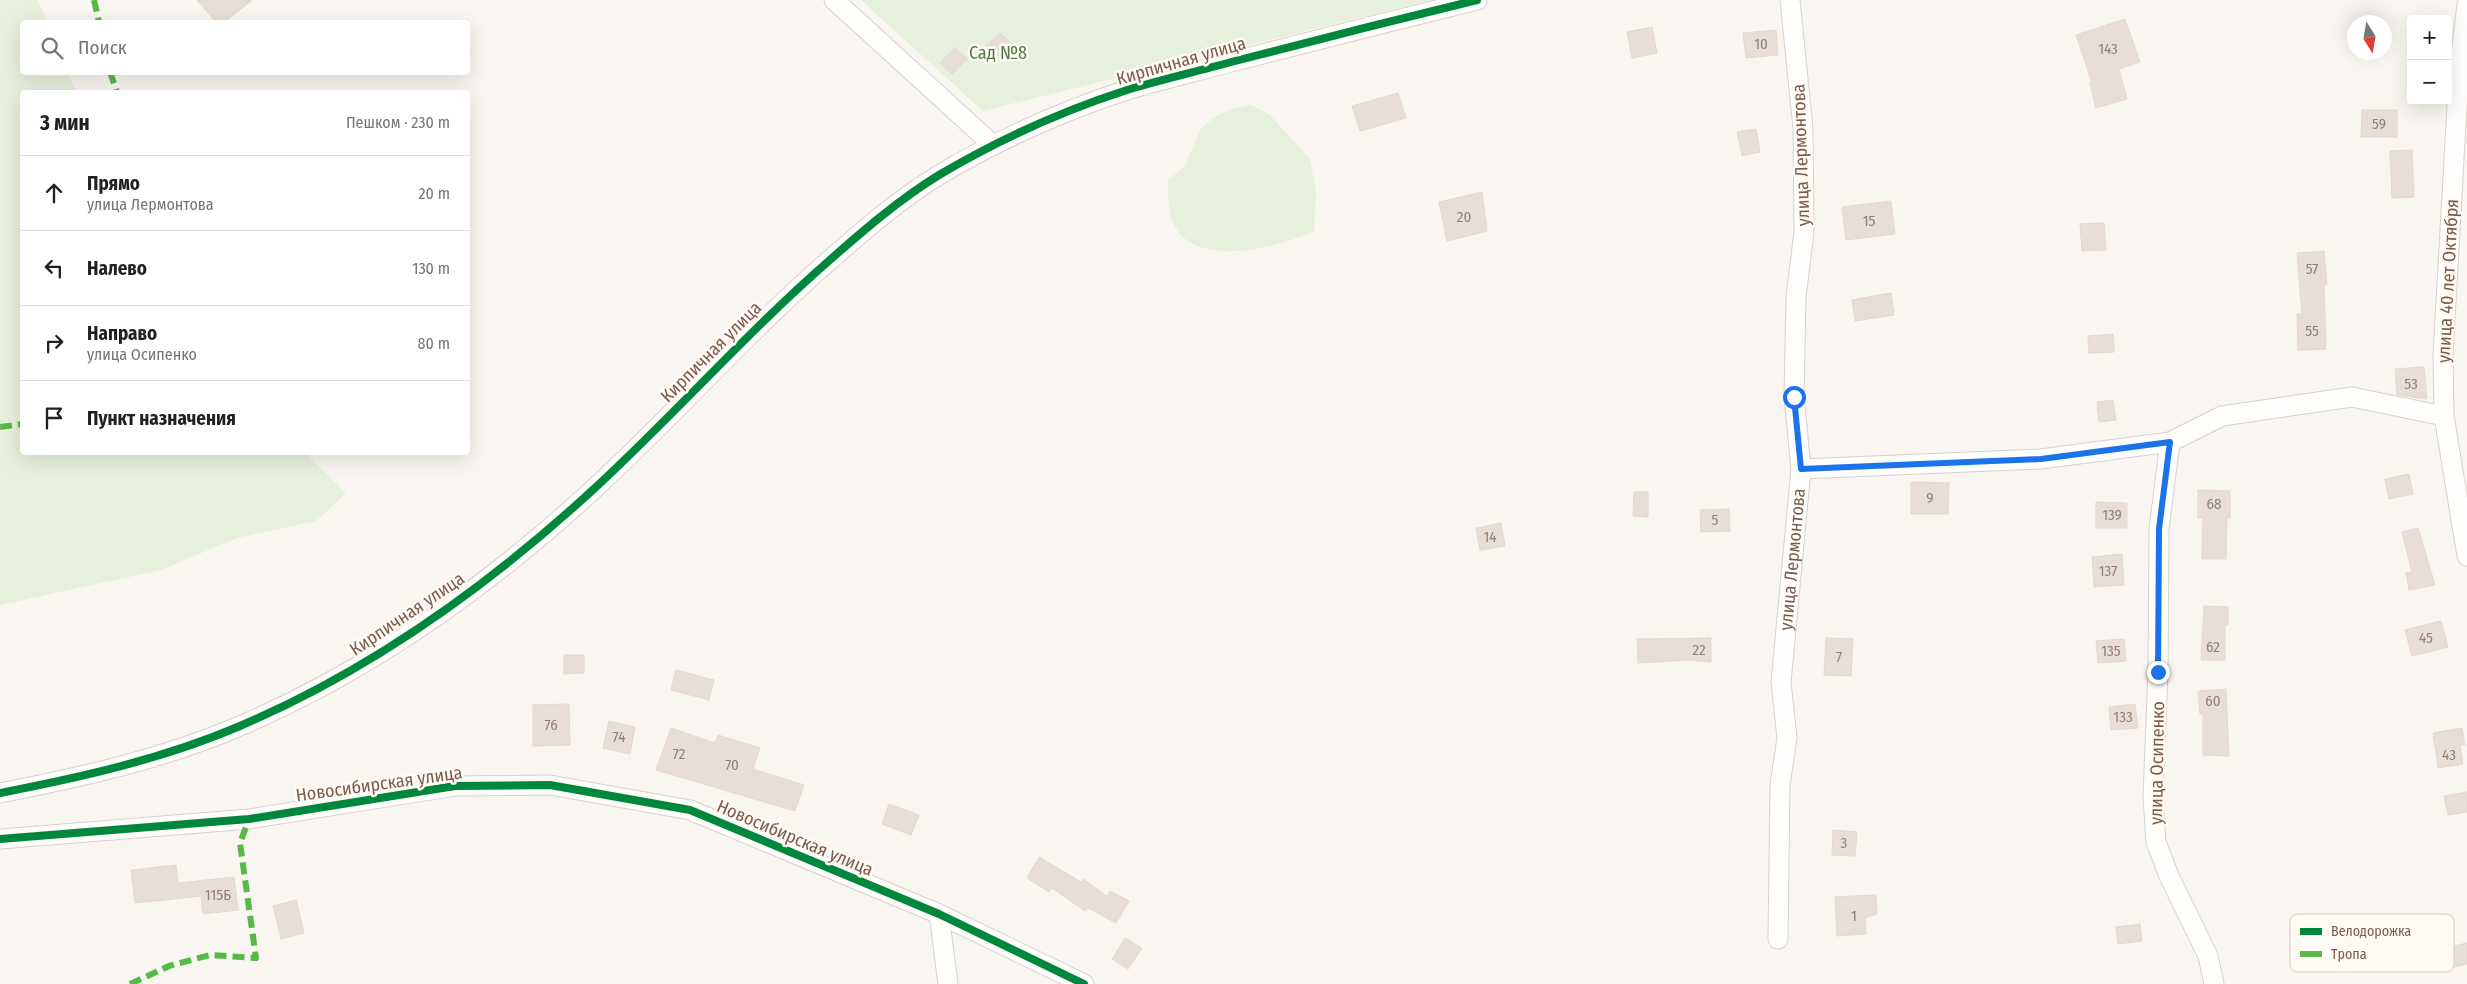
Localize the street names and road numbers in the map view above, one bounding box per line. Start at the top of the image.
street label: Кирпичная улица [1114,32,1248,90]
street label: улица Лермонтова [1788,83,1814,227]
street label: улица 40 лет Октября [2433,198,2463,364]
street label: Кирпичная улица [656,297,766,407]
street label: улица Лермонтова [1775,487,1810,631]
street label: Кирпичная улица [345,567,469,660]
street label: улица Осипенко [2145,701,2169,825]
street label: Новосибирская улица [294,761,464,807]
street label: Новосибирская улица [714,795,877,881]

